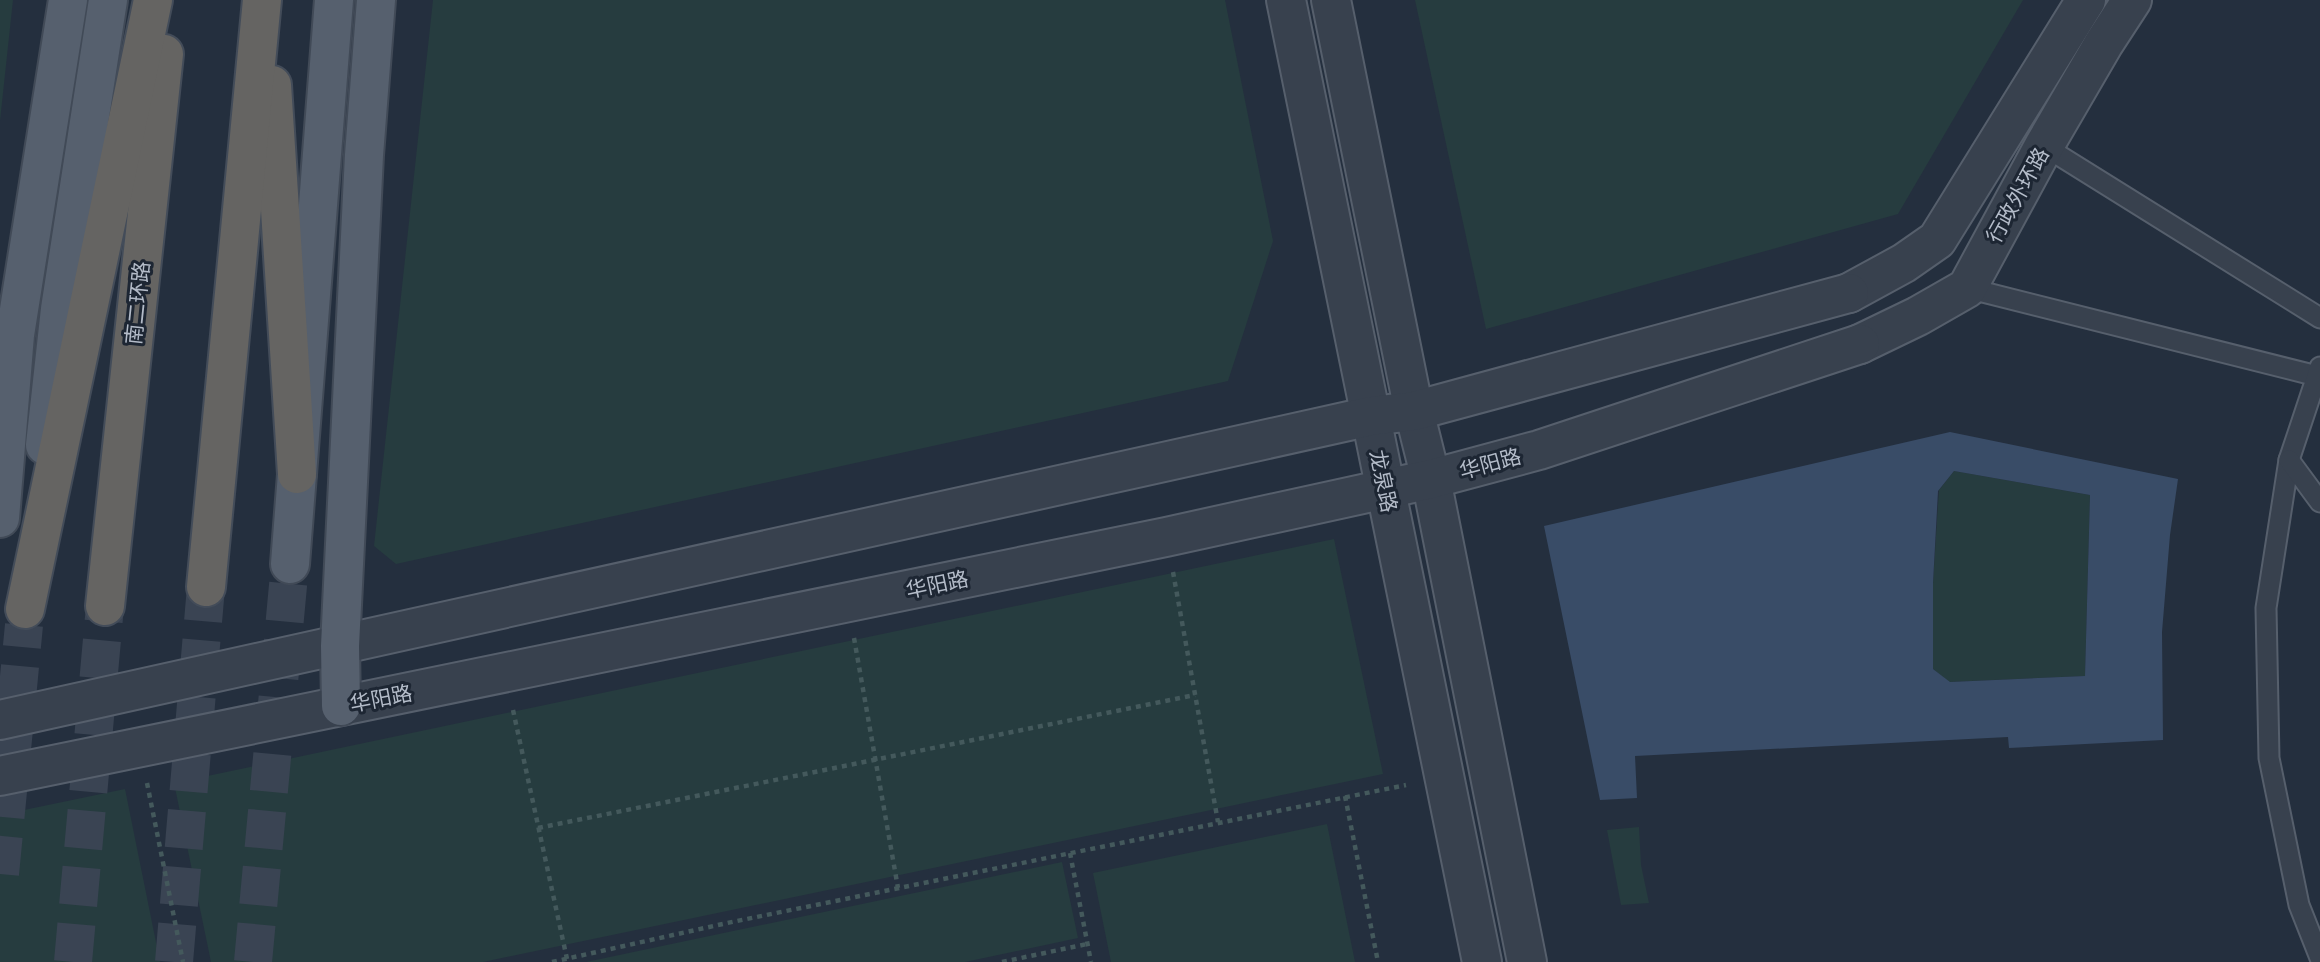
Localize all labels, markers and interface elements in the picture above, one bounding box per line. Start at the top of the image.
street label: 行政外环路 [1981,143,2053,247]
street label: 南二环路 [121,260,153,346]
street label: 华阳路 [1456,443,1524,483]
street label: 龙泉路 [1366,448,1402,514]
street label: 华阳路 [904,566,970,602]
street label: 华阳路 [348,680,414,716]

